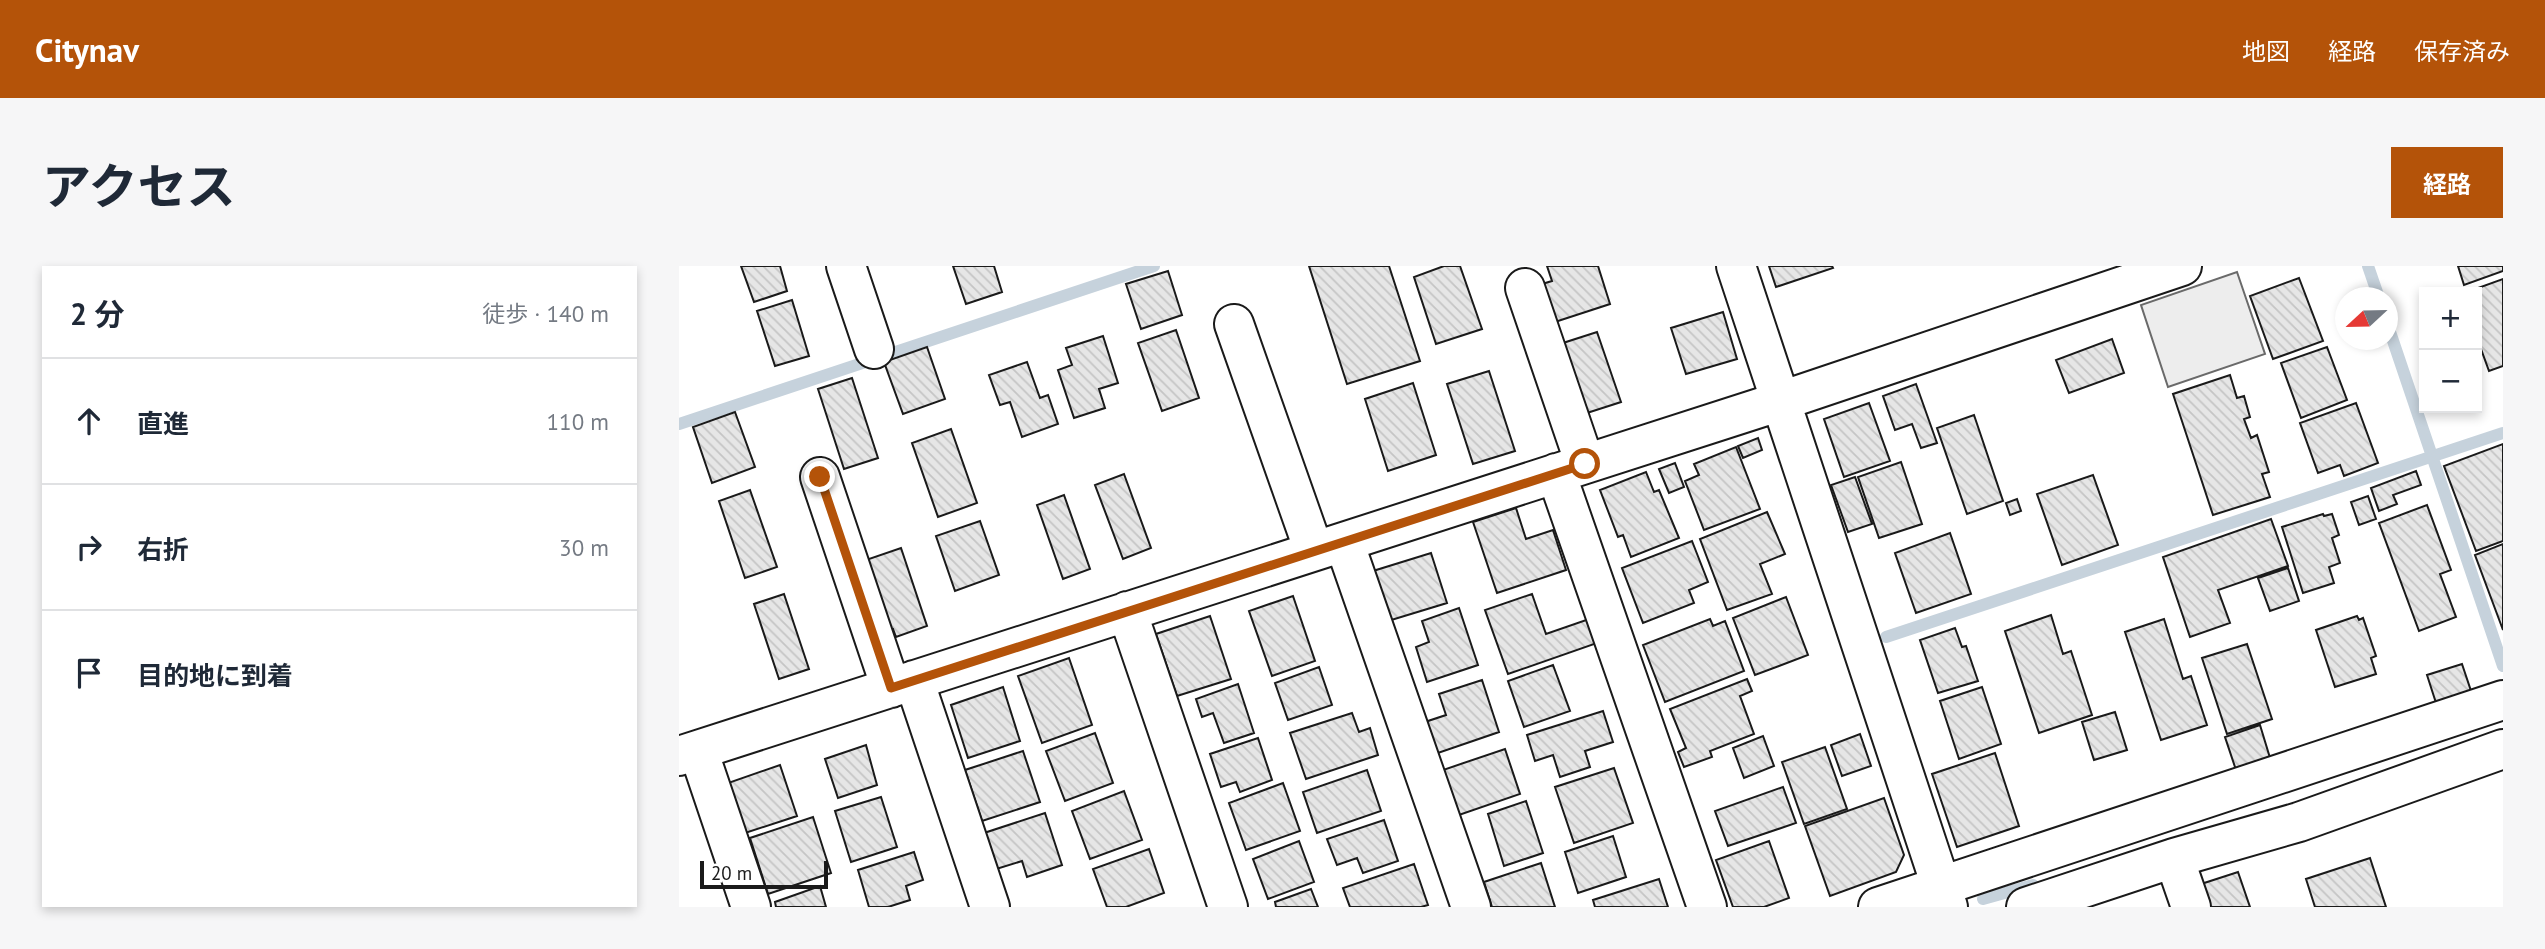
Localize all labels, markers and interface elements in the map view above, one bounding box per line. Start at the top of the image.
text: Citynav [35,28,139,71]
text: 地図 [2242,36,2290,67]
text: 経路 [2328,36,2376,67]
text: 保存済み [2414,36,2510,67]
button: 経路 [2391,147,2503,218]
text: アクセス [42,154,236,218]
north arrow [2335,287,2398,350]
map controls [2419,287,2482,413]
button: + [2419,287,2482,350]
text: 2 分 [70,294,125,333]
text: 徒歩 · 140 m [482,299,609,328]
button: − [2419,350,2482,413]
icon: ahead [70,402,108,440]
text: 直進 [137,407,189,440]
text: 110 m [547,407,609,436]
route start [1569,448,1600,479]
route end [804,461,835,492]
icon: right [70,528,108,566]
text: 右折 [137,533,189,566]
text: 30 m [559,533,609,562]
icon: arrive [70,654,108,692]
text: 目的地に到着 [137,659,293,692]
scale bar [700,858,828,890]
text: 20 m [711,861,752,885]

